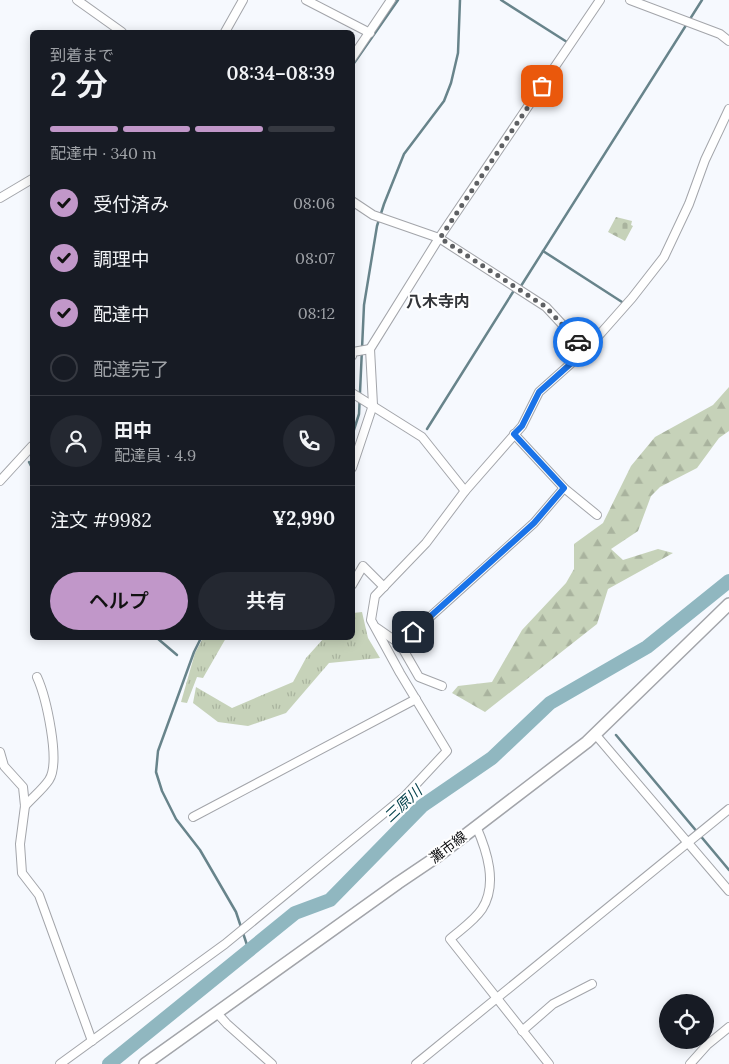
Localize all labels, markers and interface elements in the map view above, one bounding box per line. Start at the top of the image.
text: 到着まで [50,45,114,65]
text: 08:34–08:39 [226,61,335,85]
text: 2 分 [50,64,108,105]
pin [521,65,563,107]
icon: bag [528,72,556,100]
text: 配達中 · 340 m [50,143,156,163]
icon: check [50,189,78,217]
text: 受付済み [93,192,169,216]
text: 08:06 [293,193,335,213]
icon: check [50,244,78,272]
text: 調理中 [93,247,150,271]
text: 08:07 [295,248,335,268]
district label: 八木寺内 [406,291,470,311]
icon: check [50,299,78,327]
text: 配達中 [93,302,150,326]
text: 08:12 [298,303,335,323]
courier [553,317,603,367]
icon: car [564,328,592,356]
text: 配達完了 [93,357,169,381]
button: person [50,415,102,467]
button: phone [283,415,335,467]
text: 田中 [114,418,152,442]
text: 配達員 · 4.9 [114,445,196,465]
text: ¥2,990 [272,506,335,530]
text: 注文 #9982 [50,508,152,532]
button: ヘルプ [50,572,188,630]
button: 共有 [198,572,335,630]
pin [392,611,434,653]
icon: home [399,618,427,646]
water label: 三原川 [380,780,427,826]
street label: 灘市線 [426,827,470,867]
map controls [659,994,714,1049]
button: locate [659,994,714,1049]

